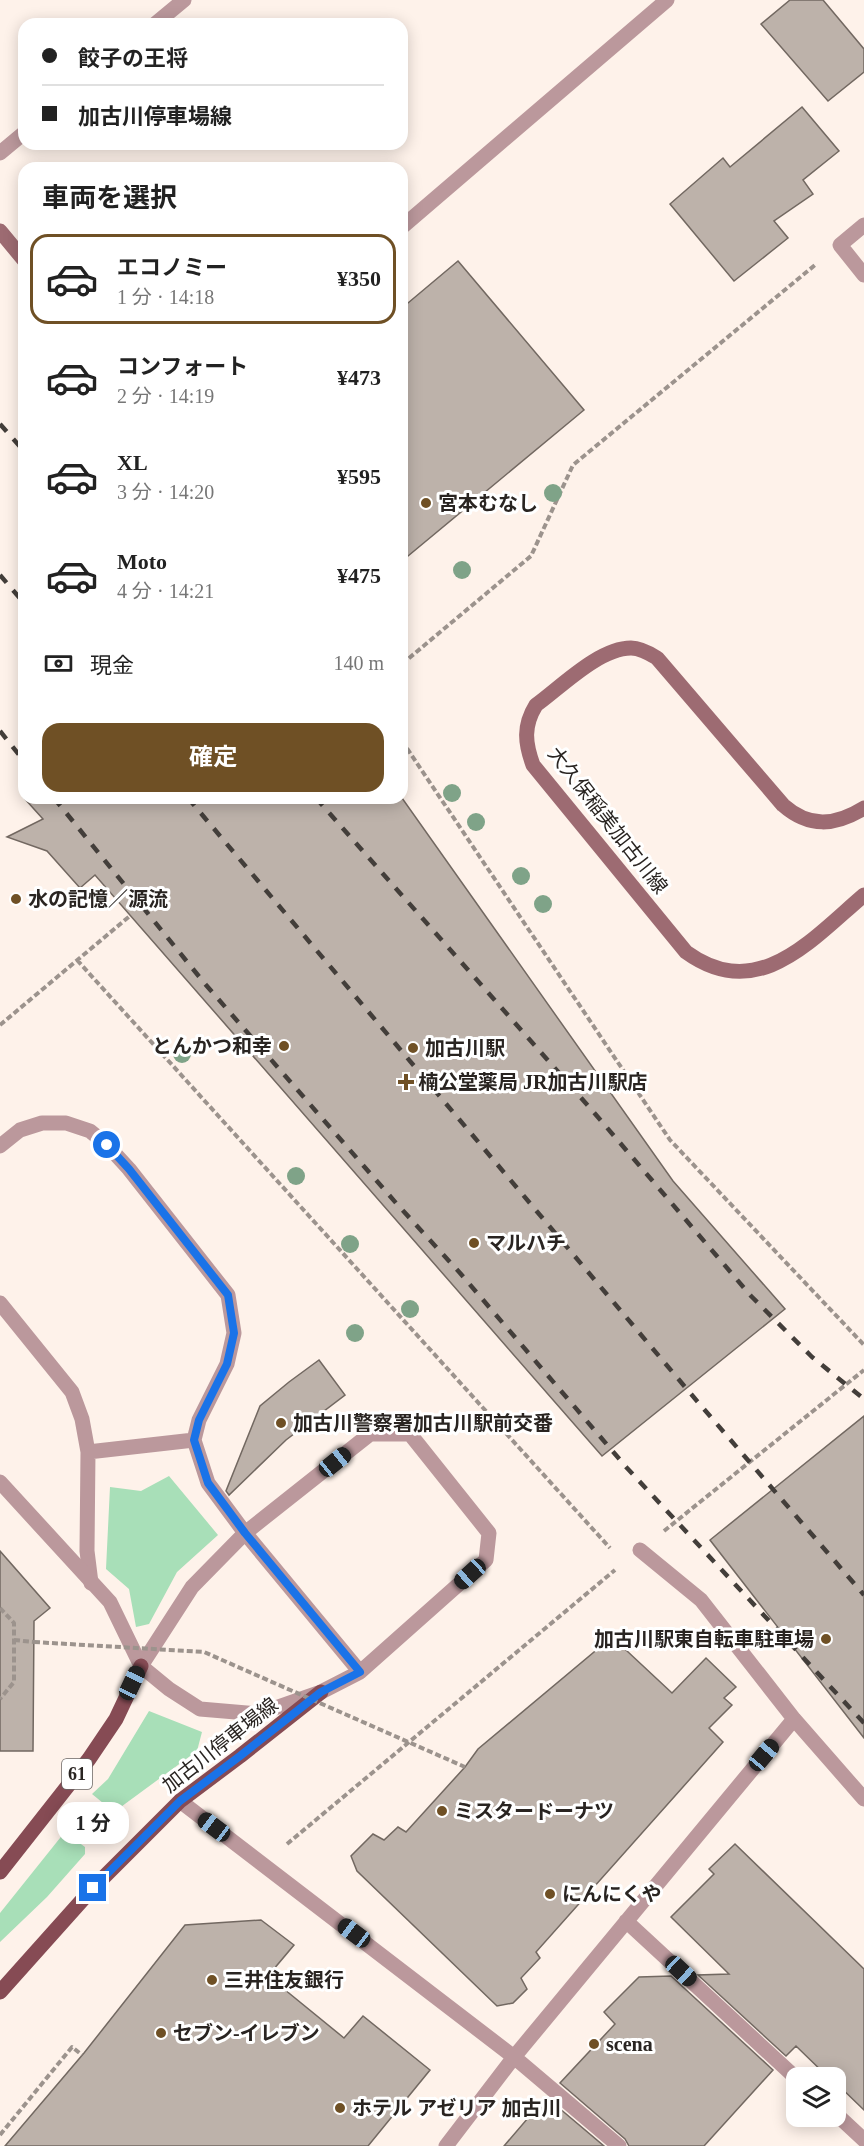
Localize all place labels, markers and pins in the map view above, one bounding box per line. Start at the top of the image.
place label: 宮本むなし [438,492,538,514]
marker: 宮本むなし [419,496,433,510]
place label: 水の記憶／源流 [28,888,168,910]
marker: 水の記憶／源流 [9,892,23,906]
place label: とんかつ和幸 [152,1035,272,1057]
place label: 加古川駅 [425,1037,505,1059]
marker: とんかつ和幸 [277,1039,291,1053]
marker: 加古川駅 [406,1041,420,1055]
place label: 楠公堂薬局 JR加古川駅店 [418,1071,647,1093]
marker: 楠公堂薬局 JR加古川駅店 [399,1075,413,1089]
place label: マルハチ [486,1232,566,1254]
marker: マルハチ [467,1236,481,1250]
place label: 加古川警察署加古川駅前交番 [293,1412,553,1434]
marker: 加古川警察署加古川駅前交番 [274,1416,288,1430]
place label: 加古川駅東自転車駐車場 [594,1628,814,1650]
marker: 加古川駅東自転車駐車場 [819,1632,833,1646]
place label: ミスタードーナツ [454,1800,614,1822]
marker: ミスタードーナツ [435,1804,449,1818]
place label: にんにくや [562,1883,662,1905]
marker: にんにくや [543,1887,557,1901]
place label: 三井住友銀行 [224,1969,344,1991]
marker: 三井住友銀行 [205,1973,219,1987]
place label: セブン-イレブン [173,2022,320,2044]
marker: セブン-イレブン [154,2026,168,2040]
place label: scena [606,2033,653,2055]
marker: scena [587,2037,601,2051]
place label: ホテル アゼリア 加古川 [352,2097,562,2119]
marker: ホテル アゼリア 加古川 [333,2101,347,2115]

